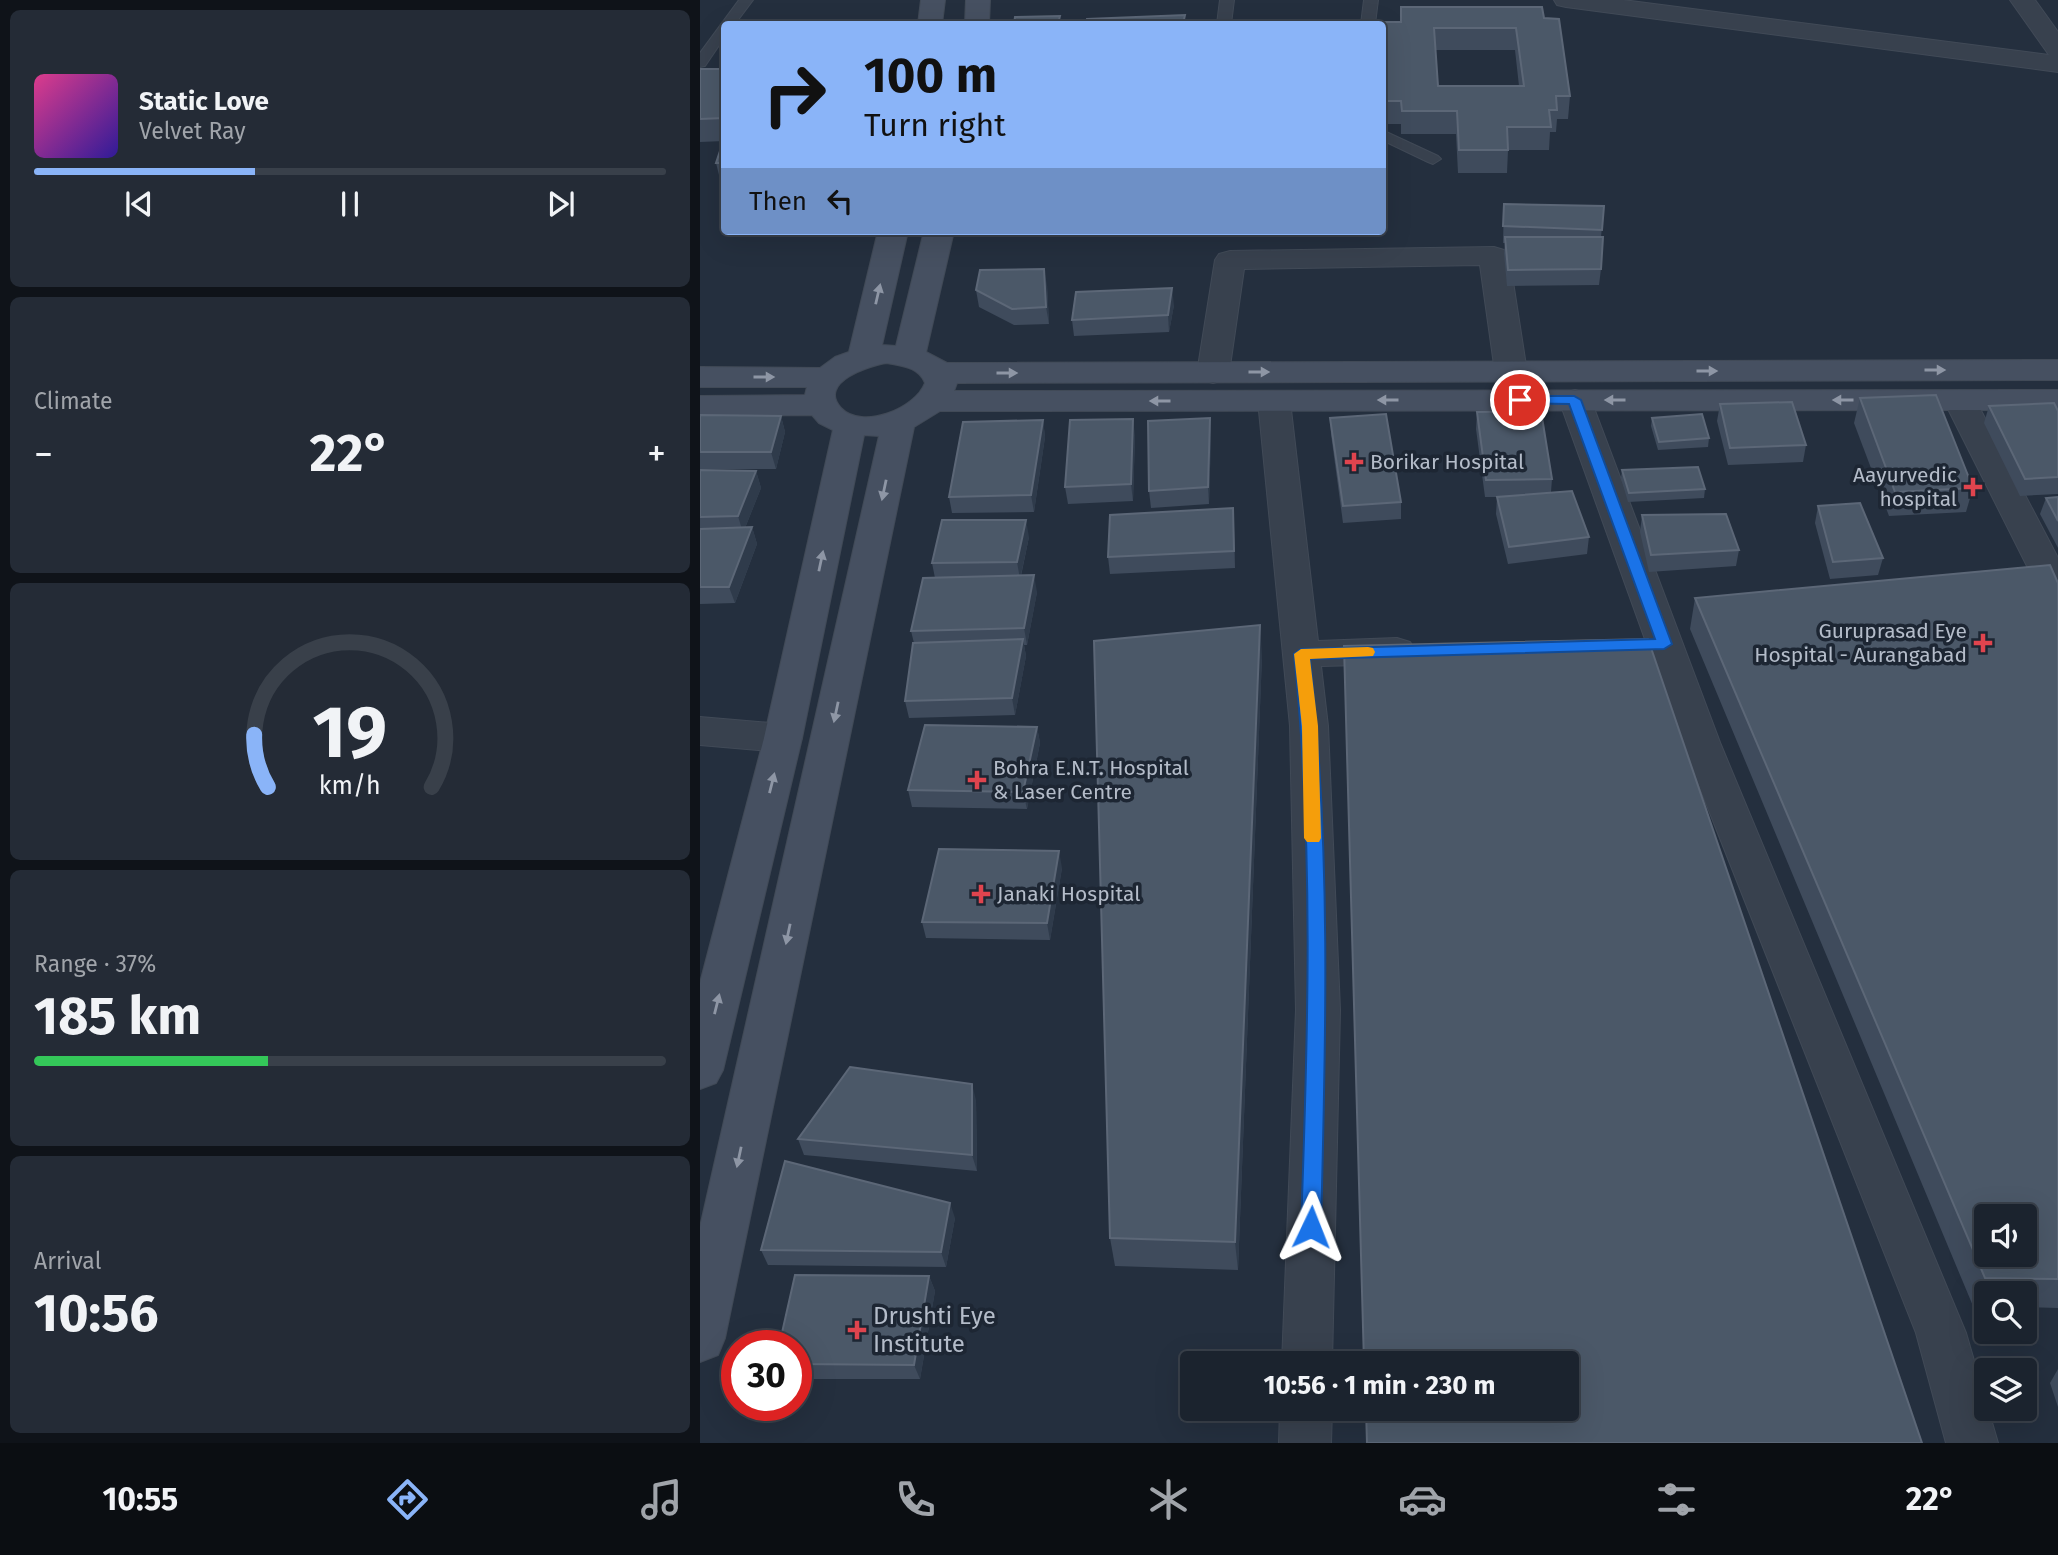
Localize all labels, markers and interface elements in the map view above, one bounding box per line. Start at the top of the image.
text: 100 m [864,46,997,105]
icon: right [749,49,840,140]
text: Static Love [139,86,269,117]
text: Turn right [864,106,1006,144]
text: Velvet Ray [139,117,246,145]
icon: left [821,182,859,220]
icon: previous [120,185,158,223]
icon: pause [331,185,369,223]
icon: next [542,185,580,223]
text: Then [749,186,807,217]
one-way arrow [873,283,884,305]
one-way arrow [1924,364,1946,376]
one-way arrow [1697,365,1719,377]
one-way arrow [1249,366,1271,378]
one-way arrow [997,367,1019,379]
pin [1490,370,1550,430]
one-way arrow [753,371,775,383]
icon: arrive [1501,381,1539,419]
text: Climate [34,387,113,415]
one-way arrow [1377,394,1399,406]
one-way arrow [1604,394,1626,406]
one-way arrow [1832,394,1854,406]
one-way arrow [1149,395,1171,407]
text: 22° [310,422,390,485]
text: − [34,431,53,477]
text: + [647,431,666,477]
place label: Borikar Hospital [1370,449,1524,475]
marker: Borikar Hospital [1344,452,1364,472]
place label: Aayurvedic hospital [1853,462,1957,512]
marker: Aayurvedic hospital [1963,477,1983,497]
one-way arrow [878,479,889,501]
one-way arrow [815,550,826,572]
place label: Guruprasad Eye Hospital - Aurangabad [1754,618,1967,668]
marker: Guruprasad Eye Hospital - Aurangabad [1973,633,1993,653]
text: 19 [313,690,387,777]
one-way arrow [830,701,841,723]
place label: Bohra E.N.T. Hospital & Laser Centre [993,755,1189,805]
marker: Bohra E.N.T. Hospital & Laser Centre [967,770,987,790]
text: km/h [319,771,381,801]
one-way arrow [767,772,778,794]
place label: Janaki Hospital [997,881,1140,907]
marker: Janaki Hospital [971,884,991,904]
one-way arrow [782,923,793,945]
text: Range · 37% [34,950,156,978]
text: 185 km [34,985,201,1048]
one-way arrow [712,993,723,1015]
one-way arrow [734,1146,745,1168]
position arrow [1274,1190,1348,1264]
map controls [1974,1204,2037,1421]
button: sound [1974,1204,2037,1267]
text: Arrival [34,1247,101,1275]
button: search [1974,1281,2037,1344]
text: 10:56 [34,1282,159,1345]
place label: Drushti Eye Institute [873,1302,996,1358]
marker: Drushti Eye Institute [847,1320,867,1340]
speed limit sign: 30 [721,1330,812,1421]
button: layers [1974,1358,2037,1421]
text: 10:56 · 1 min · 230 m [1263,1370,1496,1401]
icon: directions [383,1475,432,1524]
icon: music [637,1475,686,1524]
icon: phone [891,1475,940,1524]
icon: climate [1144,1475,1193,1524]
icon: car [1398,1475,1447,1524]
icon: filters [1652,1475,1701,1524]
text: 10:55 [102,1480,178,1518]
text: 22° [1906,1480,1956,1518]

